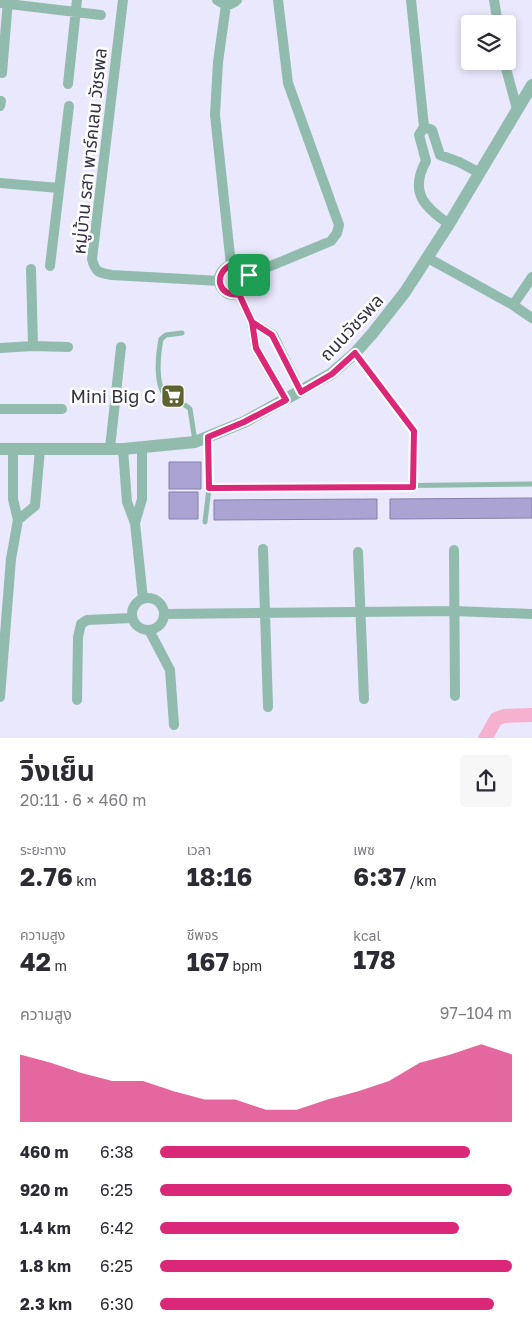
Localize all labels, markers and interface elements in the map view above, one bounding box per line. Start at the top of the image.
map controls [461,15,516,70]
button: layers [461,15,516,70]
street label: หมู่บ้าน รสา พาร์คเลน วัชรพล [67,47,113,255]
pin [228,254,270,296]
icon: arrive [235,261,263,289]
street label: ถนนวัชรพล [315,289,387,365]
supermarket icon: Mini Big C [160,383,186,409]
place label: Mini Big C [71,385,156,407]
text: วิ่งเย็น [20,754,95,787]
button: share [460,755,512,807]
text: 20:11 · 6 × 460 m [20,790,146,810]
text: ระยะทาง [20,841,66,858]
text: เวลา [187,841,211,858]
text: เพซ [353,841,375,858]
text: 2.76 [20,861,73,892]
text: 18:16 [187,861,252,892]
text: 6:37 [353,861,406,892]
text: km [73,872,97,889]
text: /km [406,872,437,889]
text: ความสูง [20,926,65,943]
text: ชีพจร [187,926,218,943]
text: kcal [353,927,381,944]
text: 178 [353,944,396,975]
text: 42 [20,946,51,977]
text: 167 [187,946,229,977]
text: m [51,957,67,974]
text: bpm [229,957,262,974]
text: 97–104 m [440,1003,512,1023]
text: ความสูง [20,1004,72,1024]
text: 460 m [20,1142,69,1162]
text: 6:38 [100,1142,134,1162]
text: 920 m [20,1180,68,1200]
text: 6:25 [100,1180,133,1200]
text: 1.4 km [20,1218,71,1238]
text: 6:42 [100,1218,134,1238]
text: 1.8 km [20,1256,71,1276]
text: 6:25 [100,1256,133,1276]
text: 2.3 km [20,1294,72,1314]
text: 6:30 [100,1294,134,1314]

